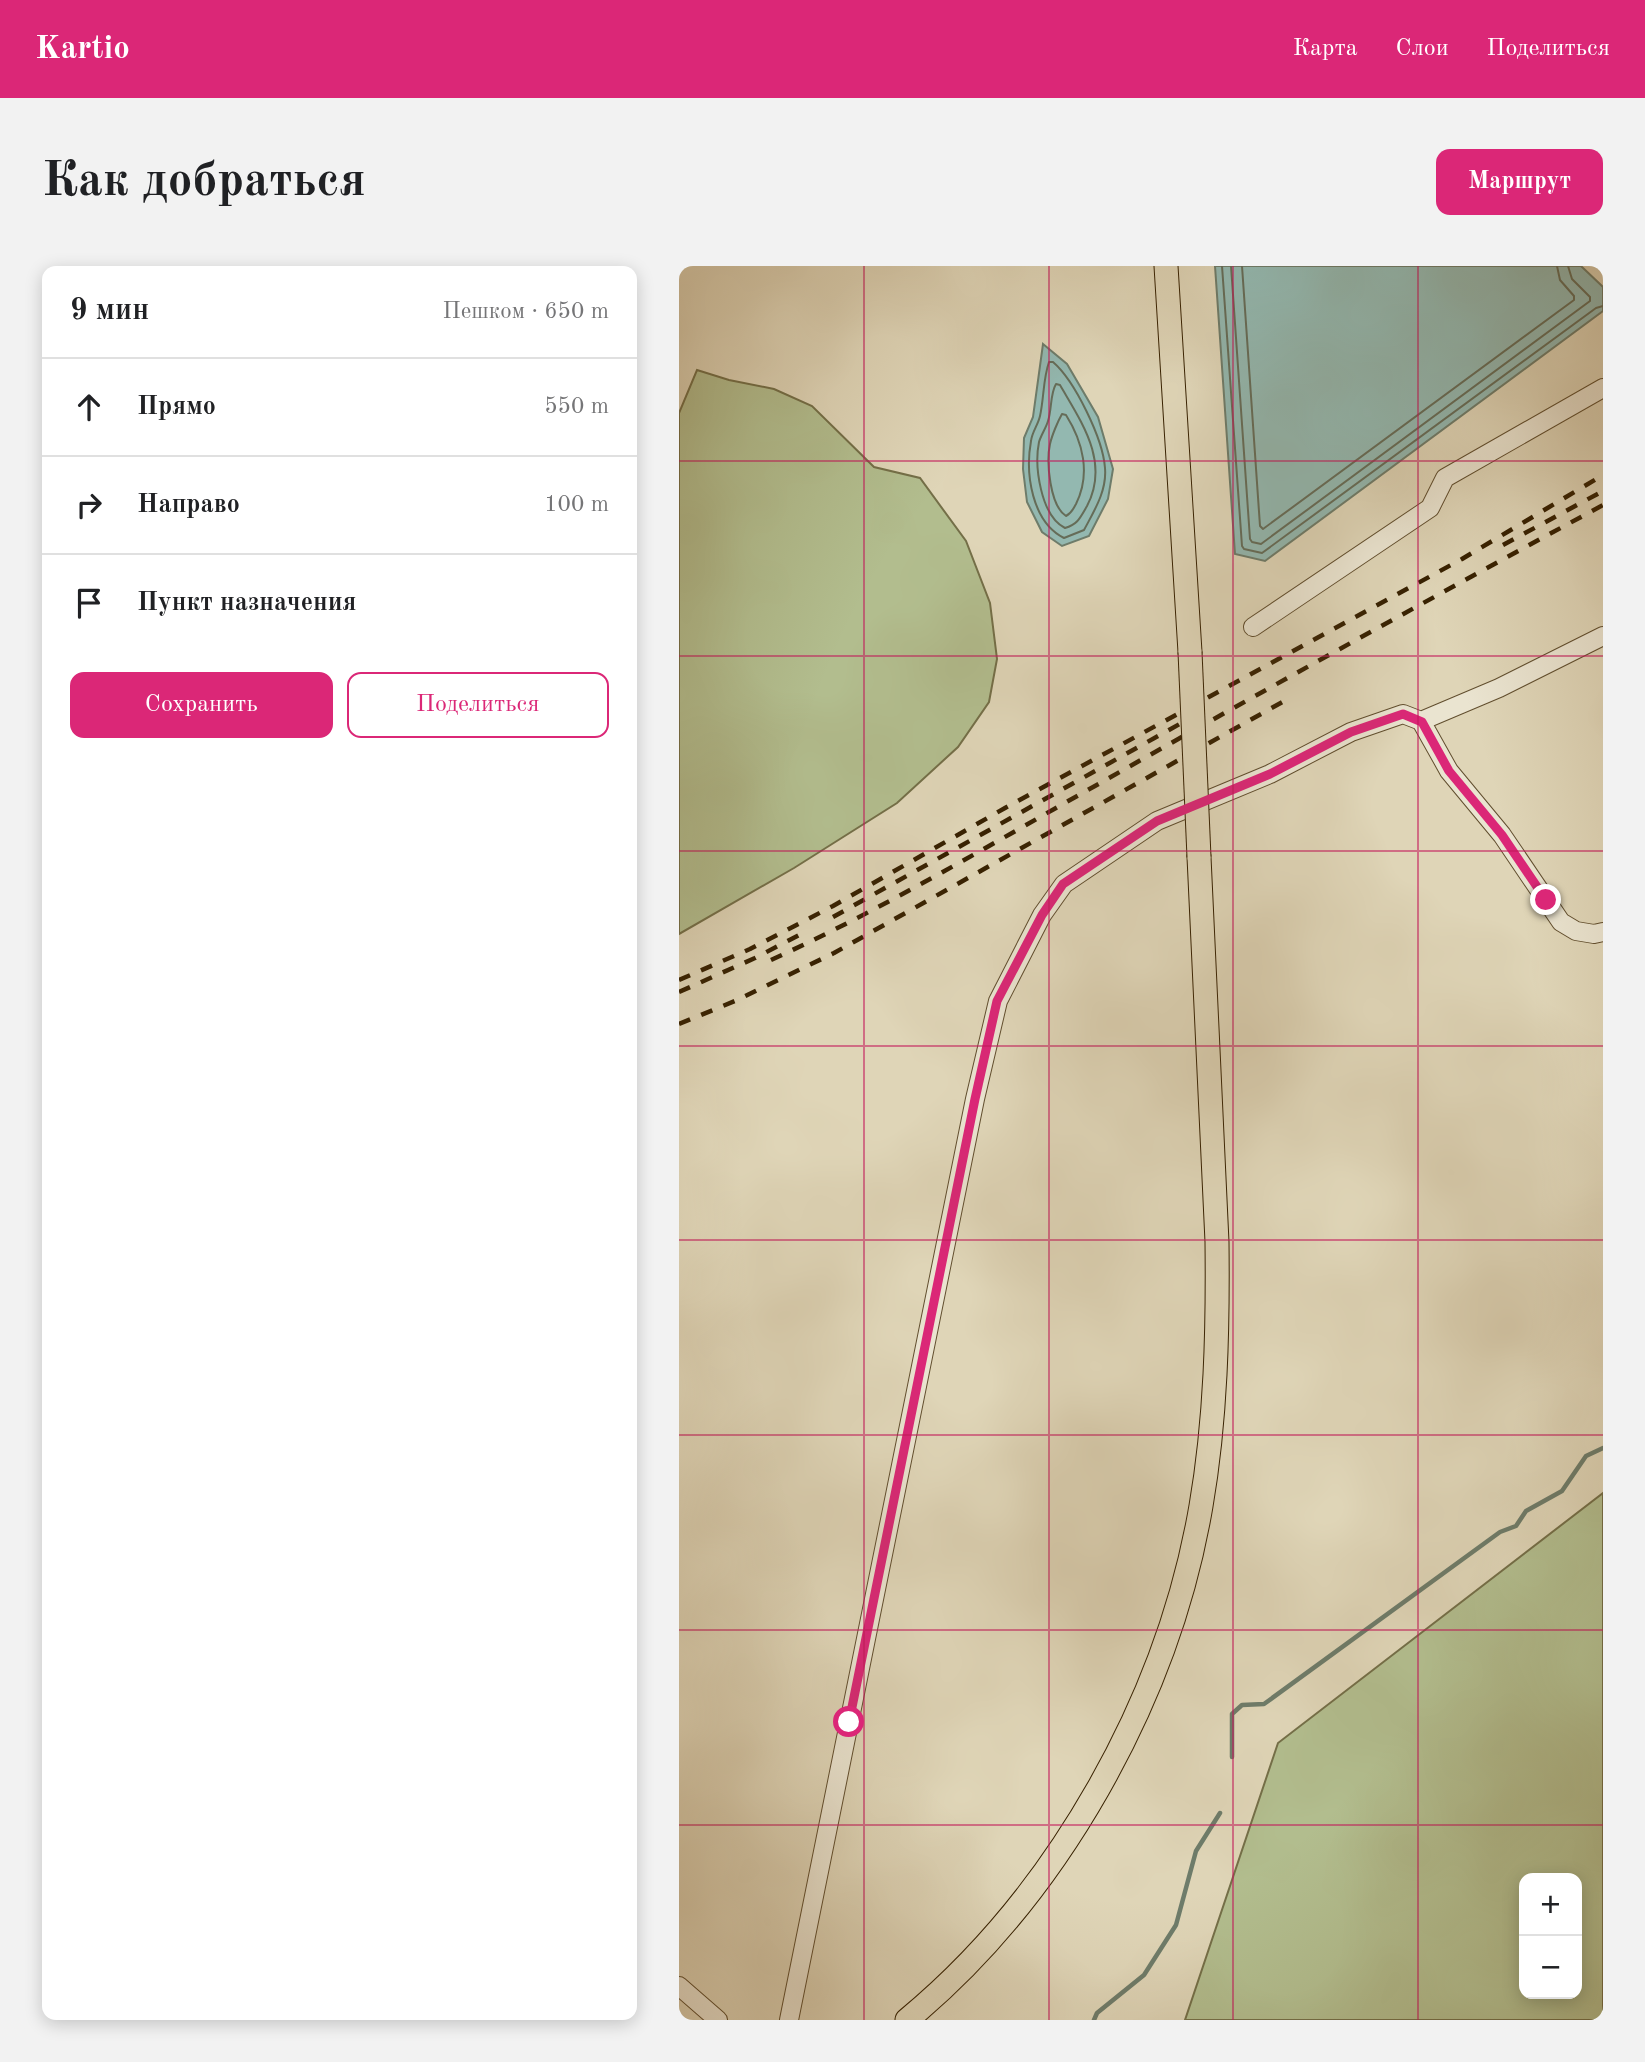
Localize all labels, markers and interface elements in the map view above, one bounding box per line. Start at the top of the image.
text: Kartio [35,33,130,66]
text: Карта [1293,37,1358,61]
text: Слои [1396,37,1449,61]
text: Поделиться [1487,37,1610,61]
button: Маршрут [1436,149,1603,215]
text: Как добраться [42,158,366,207]
text: 9 мин [70,296,149,326]
text: Пешком · 650 m [443,300,609,323]
icon: ahead [70,388,108,426]
text: Прямо [137,394,216,420]
text: 550 m [544,395,609,418]
icon: right [70,486,108,524]
text: Направо [137,492,240,518]
text: 100 m [544,493,609,516]
icon: arrive [70,584,108,622]
text: Пункт назначения [137,590,356,616]
button: Сохранить [70,672,333,738]
button: Поделиться [347,672,609,738]
route end [1530,884,1561,915]
route start [833,1706,864,1737]
map controls [1519,1873,1582,1999]
button: + [1519,1873,1582,1936]
button: − [1519,1936,1582,1999]

